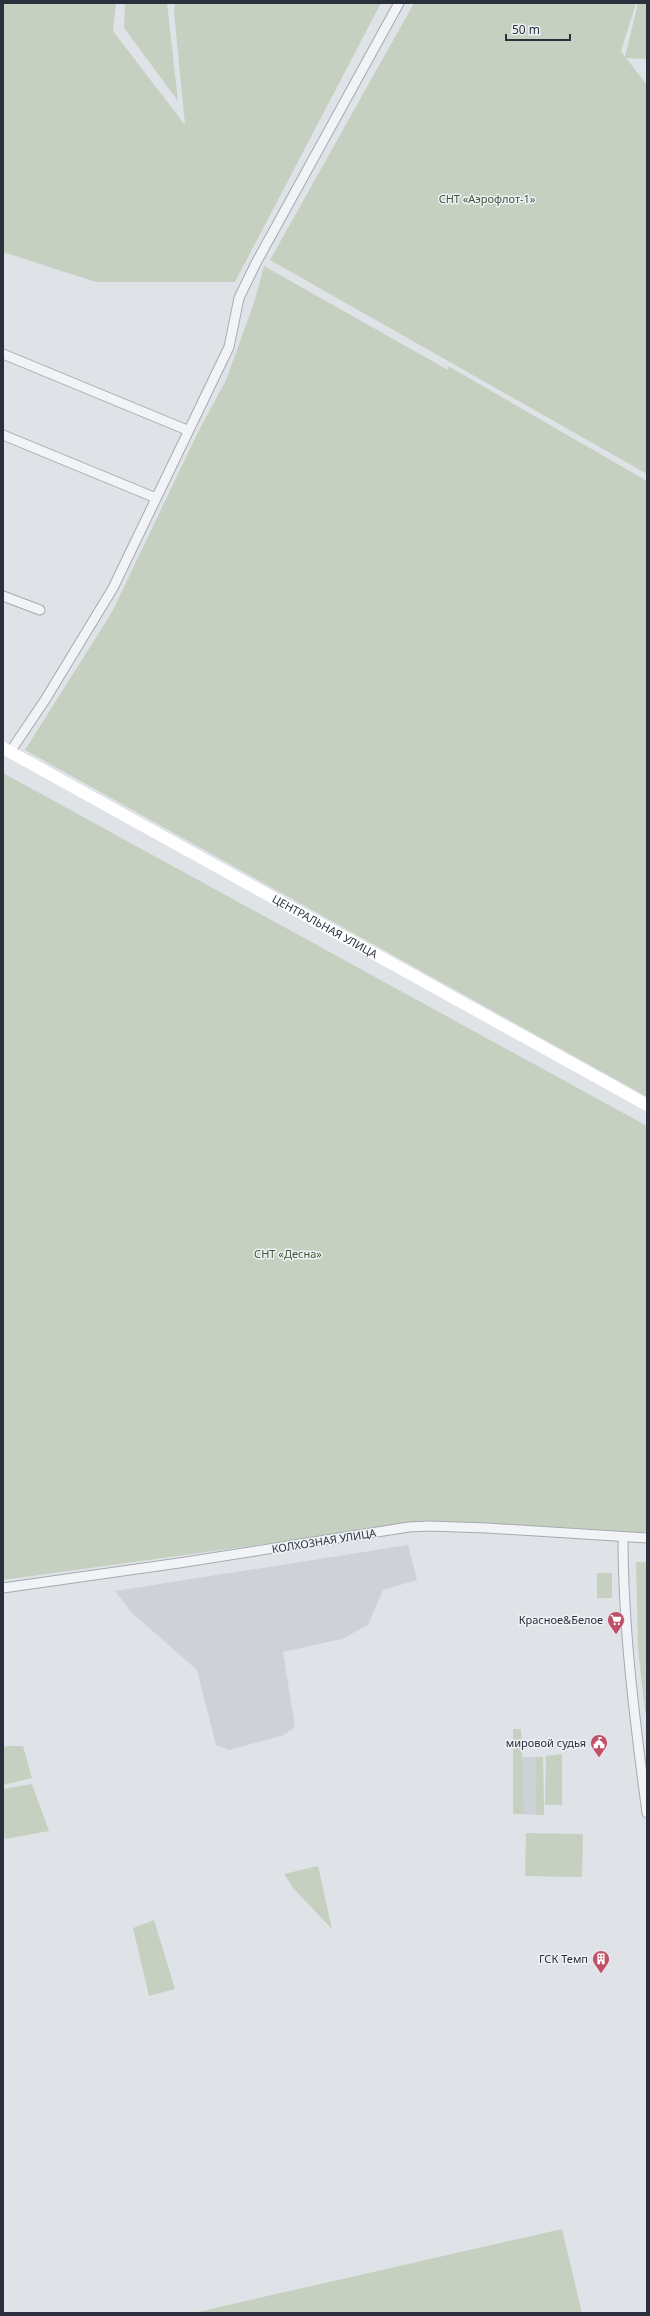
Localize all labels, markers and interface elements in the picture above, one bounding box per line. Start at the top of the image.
scale bar [506,16,570,42]
text: 50 m [512,21,540,38]
park label: СНТ «Аэрофлот-1» [439,191,536,206]
street label: ЦЕНТРАЛЬНАЯ УЛИЦА [270,891,381,962]
park label: СНТ «Десна» [254,1246,322,1261]
street label: КОЛХОЗНАЯ УЛИЦА [271,1525,378,1556]
supermarket icon: Красное&Белое [606,1610,626,1635]
place label: Красное&Белое [519,1612,603,1627]
public building icon: мировой судья [589,1733,609,1758]
place label: мировой судья [506,1735,586,1750]
building icon: ГСК Темп [591,1949,611,1974]
place label: ГСК Темп [539,1951,588,1966]

